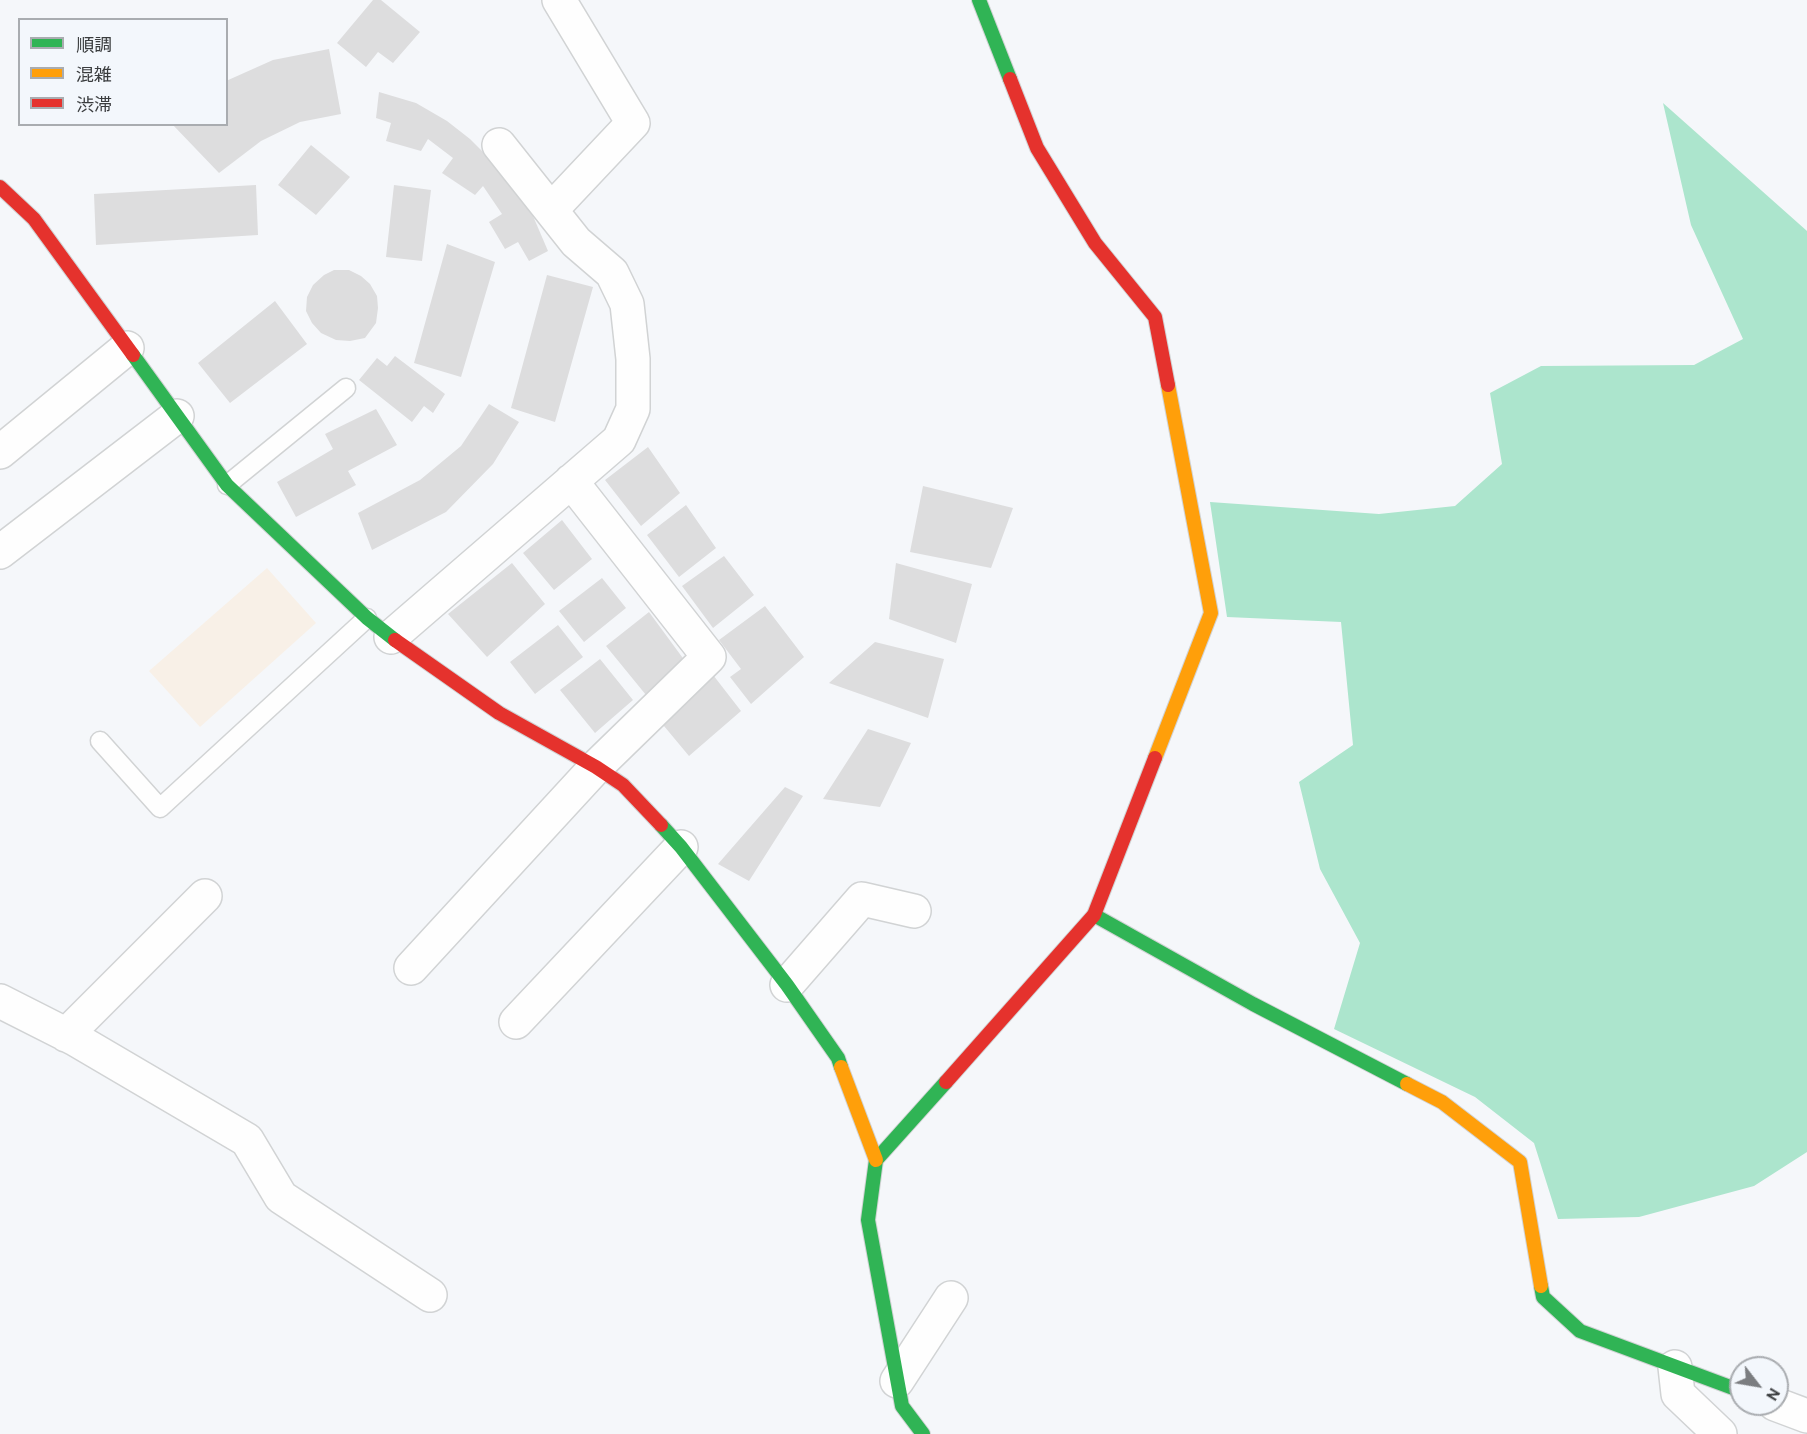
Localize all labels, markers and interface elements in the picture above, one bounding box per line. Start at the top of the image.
legend [18,18,228,126]
text: 順調 [76,34,112,56]
text: 混雑 [76,64,112,86]
text: 渋滞 [76,94,112,116]
north arrow [1729,1356,1789,1416]
text: N [1762,1385,1784,1404]

